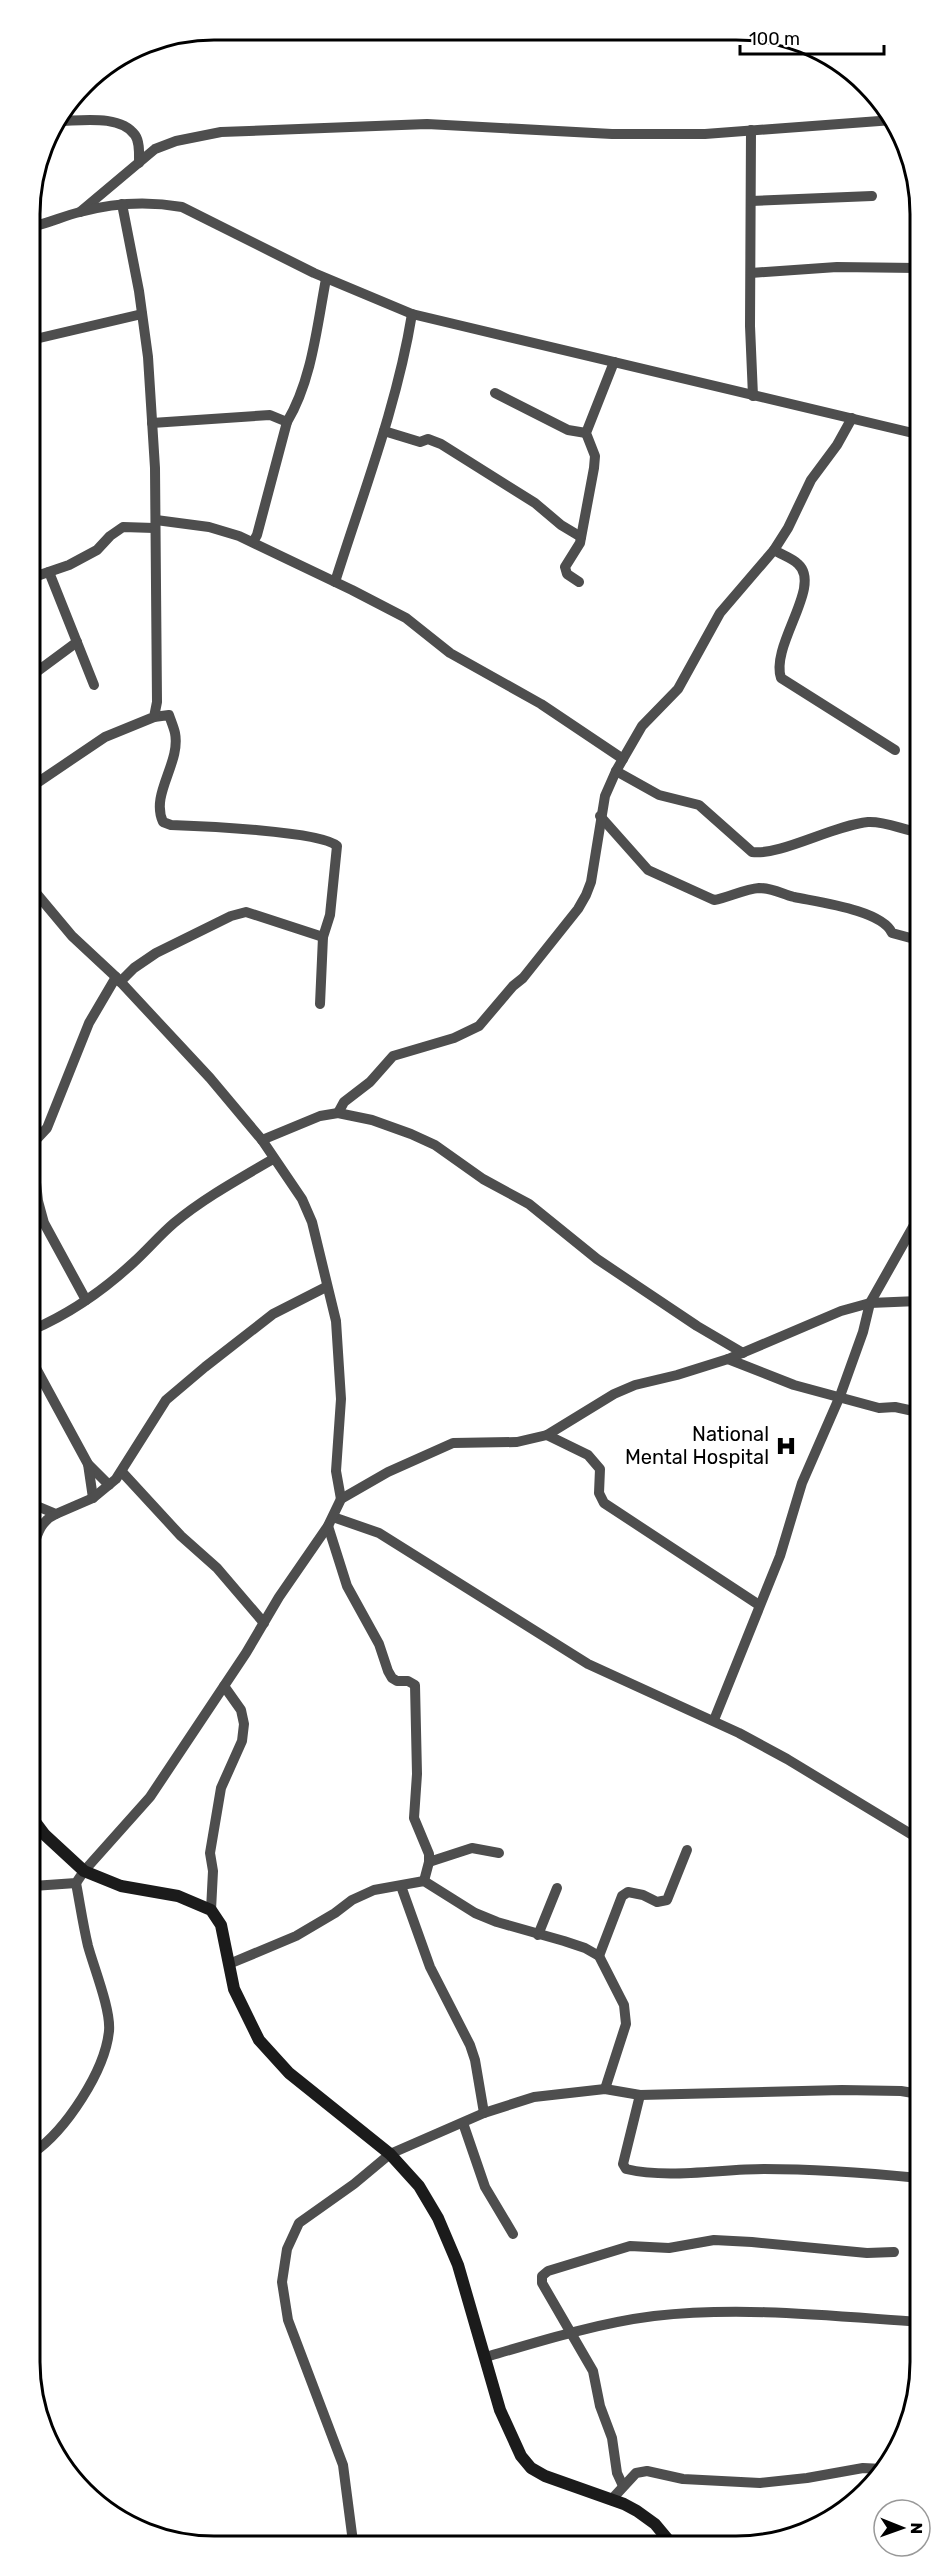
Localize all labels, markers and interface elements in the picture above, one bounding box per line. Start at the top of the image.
scale bar [740,18,884,56]
text: 100 m [749,28,800,50]
place label: National Mental Hospital [625,1422,769,1469]
hospital icon: National Mental Hospital [774,1434,798,1458]
north arrow [872,2498,932,2558]
text: N [907,2522,926,2534]

